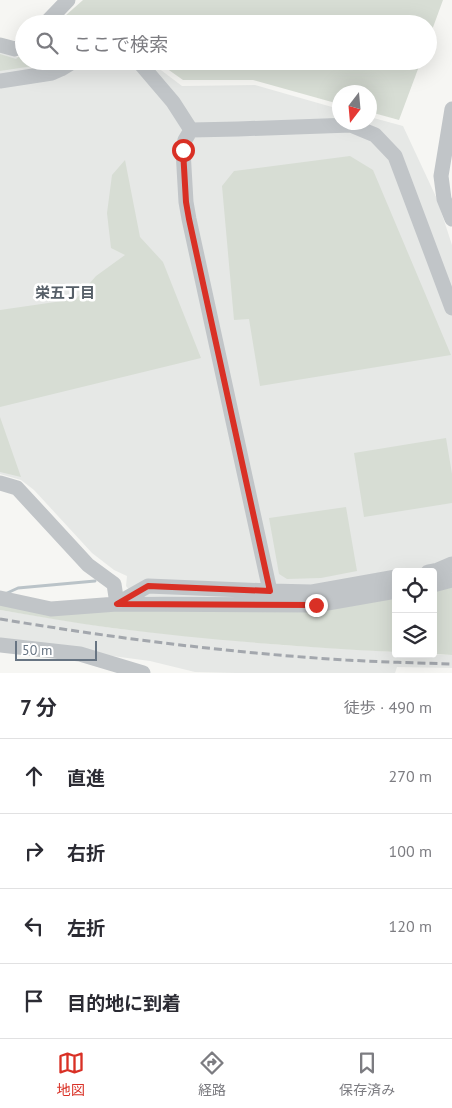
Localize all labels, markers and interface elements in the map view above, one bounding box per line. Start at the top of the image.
search box [15,15,437,70]
icon: search [33,29,61,57]
text: ここで検索 [73,32,168,56]
north arrow [332,85,377,130]
route start [172,139,195,162]
district label: 栄五丁目 [35,283,95,302]
map controls [392,568,437,658]
button: locate [392,568,437,613]
route end [305,594,328,617]
button: layers [392,613,437,658]
scale bar [15,638,98,661]
text: 50 m [22,641,52,659]
text: 7 分 [20,694,57,721]
text: 徒歩 · 490 m [344,697,432,717]
icon: ahead [20,762,48,790]
text: 直進 [67,766,105,790]
text: 270 m [389,766,432,786]
icon: right [20,837,48,865]
text: 右折 [67,841,105,865]
text: 100 m [389,841,432,861]
icon: left [20,912,48,940]
text: 左折 [67,916,105,940]
text: 120 m [389,916,432,936]
icon: arrive [20,987,48,1015]
text: 目的地に到着 [67,991,181,1015]
tab: 地図 [57,1049,85,1099]
tab: 経路 [198,1049,226,1099]
tab: 保存済み [339,1049,395,1099]

